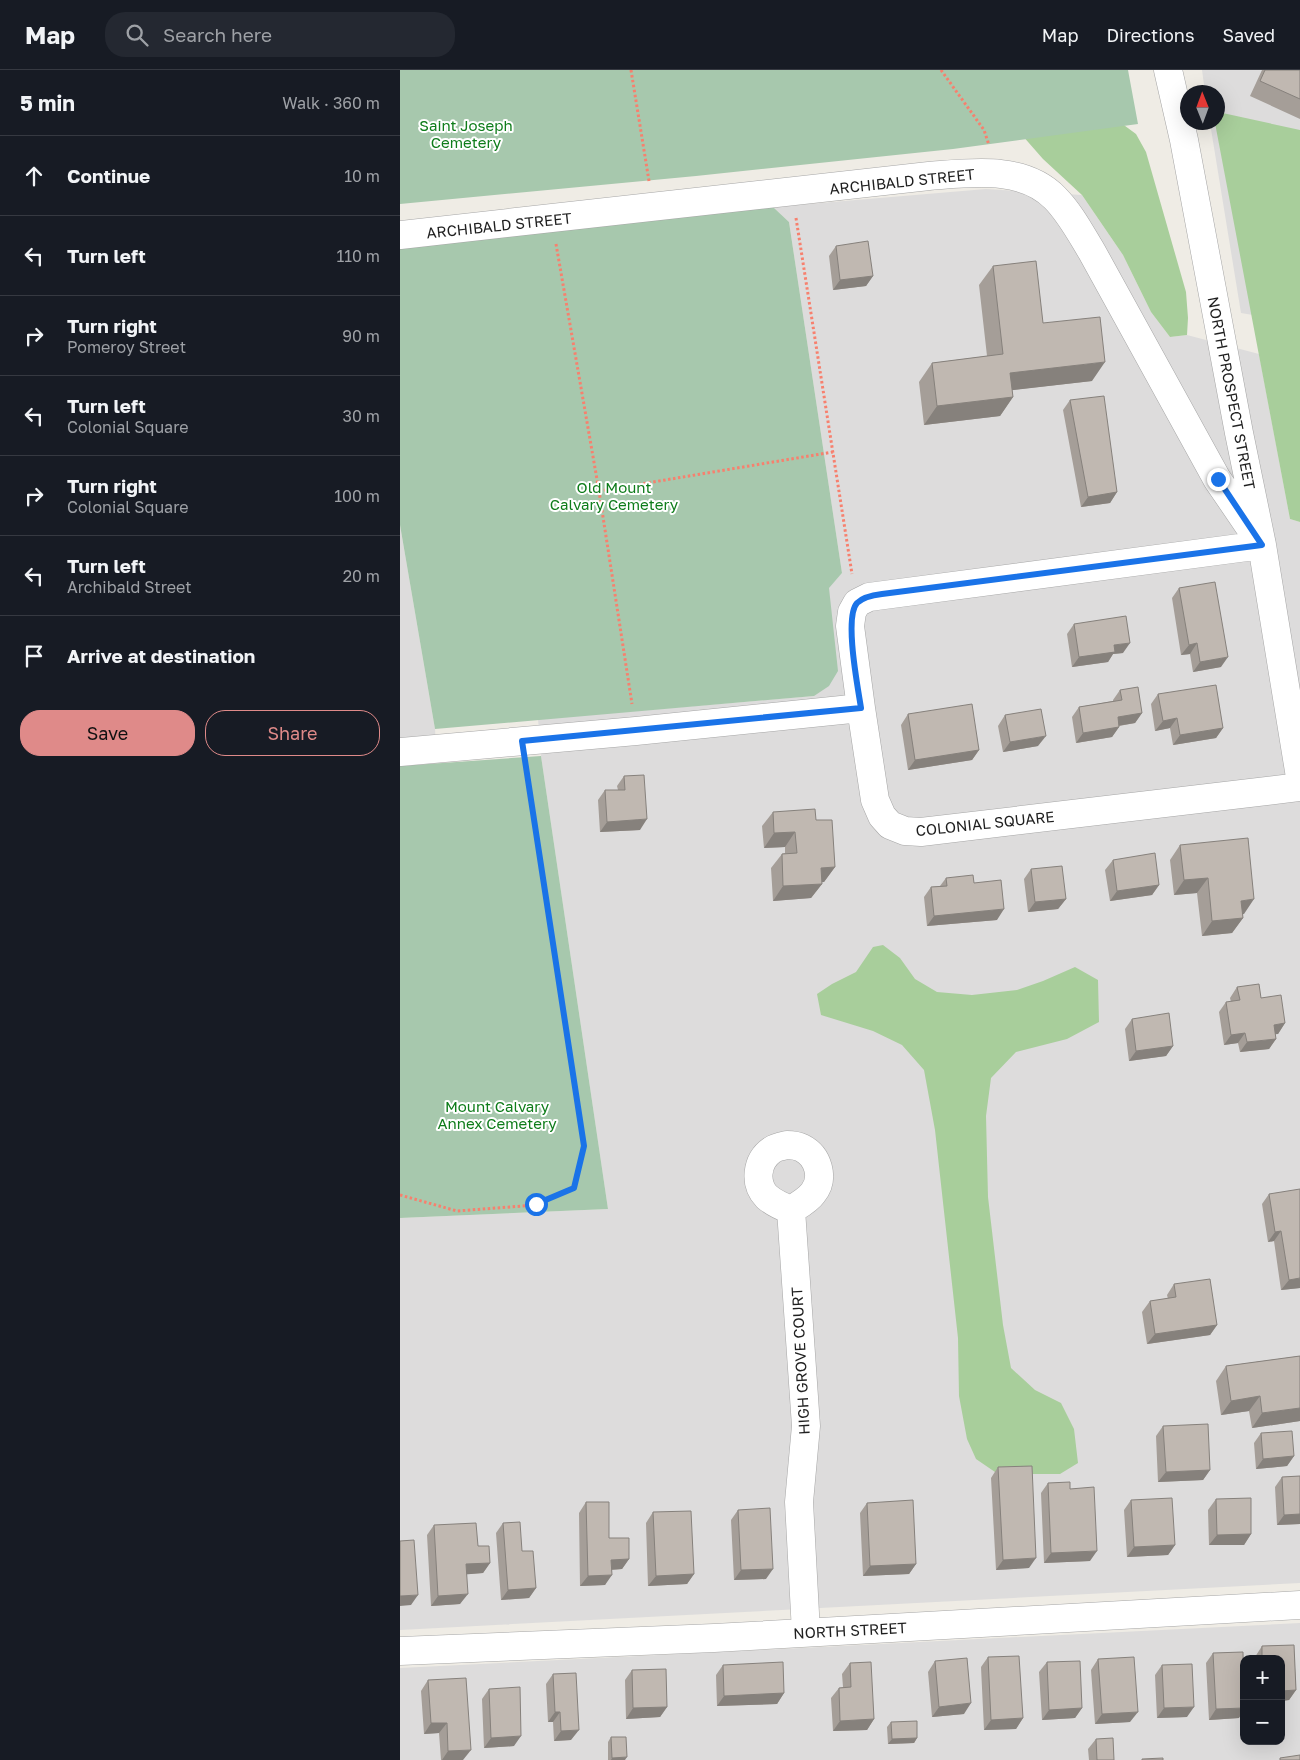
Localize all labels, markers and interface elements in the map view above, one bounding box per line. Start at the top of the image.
search box [105,12,455,57]
text: Map [25,20,75,49]
icon: search [123,21,151,49]
text: Search here [163,23,272,46]
text: Map [1042,24,1078,46]
text: Directions [1106,24,1194,46]
text: Saved [1222,24,1275,46]
north arrow [1180,85,1225,130]
text: 5 min [20,90,75,116]
text: Walk · 360 m [282,93,380,113]
park label: Saint Joseph Cemetery [419,116,513,151]
icon: ahead [20,162,48,190]
text: Continue [67,164,150,187]
street label: ARCHIBALD STREET [829,164,975,198]
text: 10 m [344,166,380,186]
street label: ARCHIBALD STREET [426,208,572,242]
icon: left [20,242,48,270]
text: Turn left [67,244,146,267]
text: 110 m [336,246,380,266]
street label: NORTH PROSPECT STREET [1204,295,1260,491]
text: Turn right [67,314,157,337]
icon: right [20,322,48,350]
text: 90 m [342,326,380,346]
text: Pomeroy Street [67,337,186,357]
text: Turn left [67,394,146,417]
icon: left [20,402,48,430]
text: 30 m [343,406,380,426]
text: Colonial Square [67,417,189,437]
route end [1207,468,1230,491]
text: Turn right [67,474,157,497]
park label: Old Mount Calvary Cemetery [550,478,679,513]
icon: right [20,482,48,510]
text: 100 m [334,486,380,506]
text: Colonial Square [67,497,189,517]
text: Turn left [67,554,146,577]
icon: left [20,562,48,590]
text: 20 m [343,566,380,586]
text: Archibald Street [67,577,192,597]
icon: arrive [20,642,48,670]
text: Arrive at destination [67,644,255,667]
button: Save [20,710,195,756]
button: Share [205,710,380,756]
street label: COLONIAL SQUARE [915,807,1055,839]
park label: Mount Calvary Annex Cemetery [437,1097,557,1132]
route start [525,1193,548,1216]
street label: HIGH GROVE COURT [787,1287,813,1435]
street label: NORTH STREET [793,1618,907,1642]
map controls [1240,1655,1285,1745]
button: + [1240,1655,1285,1700]
button: − [1240,1700,1285,1745]

